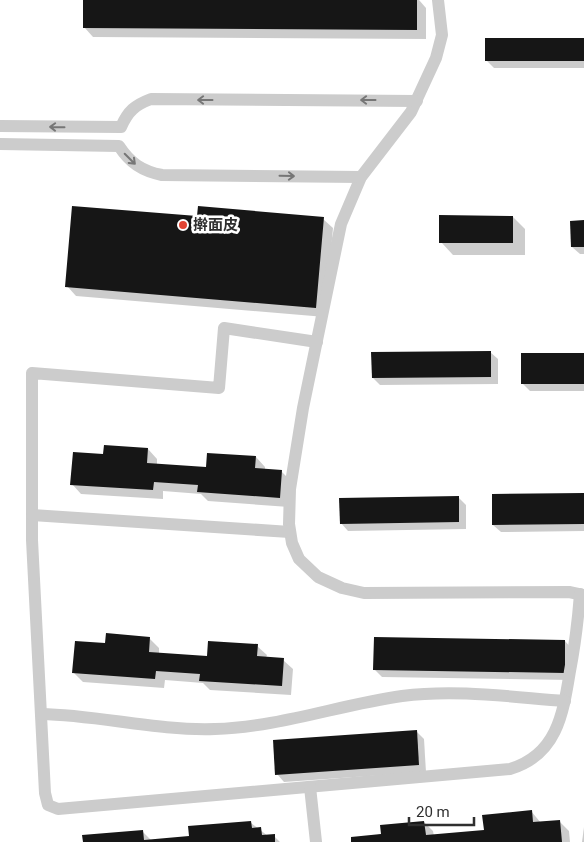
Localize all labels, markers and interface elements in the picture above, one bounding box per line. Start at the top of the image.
one-way arrow [198,95,214,104]
one-way arrow [360,95,376,105]
one-way arrow [49,122,65,131]
one-way arrow [124,153,136,165]
one-way arrow [279,171,295,181]
place label: 擀面皮 [193,216,238,234]
marker: 擀面皮 [177,219,189,231]
scale bar [409,794,474,826]
text: 20 m [416,803,450,821]

